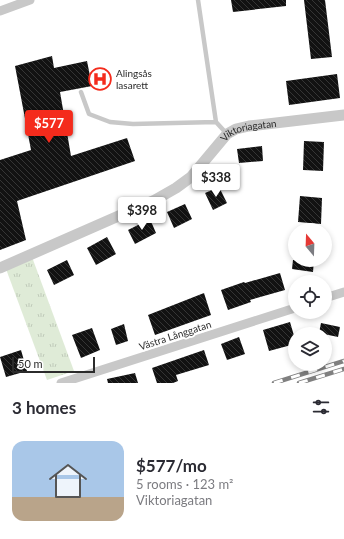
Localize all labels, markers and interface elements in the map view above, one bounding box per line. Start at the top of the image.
hospital icon: Alingsås lasarett [87,66,113,92]
place label: Alingsås lasarett [116,67,152,91]
pin: $577 [25,110,73,144]
text: $577 [34,115,64,131]
street label: Viktoriagatan [218,117,277,144]
pin: $338 [192,164,240,198]
text: $338 [201,169,231,185]
pin: $398 [118,197,166,231]
text: $398 [127,202,157,218]
north arrow [288,223,332,267]
map controls [288,223,332,371]
button: locate [288,275,332,319]
street label: Västra Långgatan [137,318,213,352]
button: layers [288,327,332,371]
scale bar [12,355,95,374]
text: 50 m [18,357,43,370]
icon: filters [310,396,332,418]
text: 3 homes [12,397,76,418]
text: $577/mo [136,455,207,476]
icon: home [44,457,92,505]
text: 5 rooms · 123 m² [136,476,233,492]
text: Viktoriagatan [136,492,212,508]

